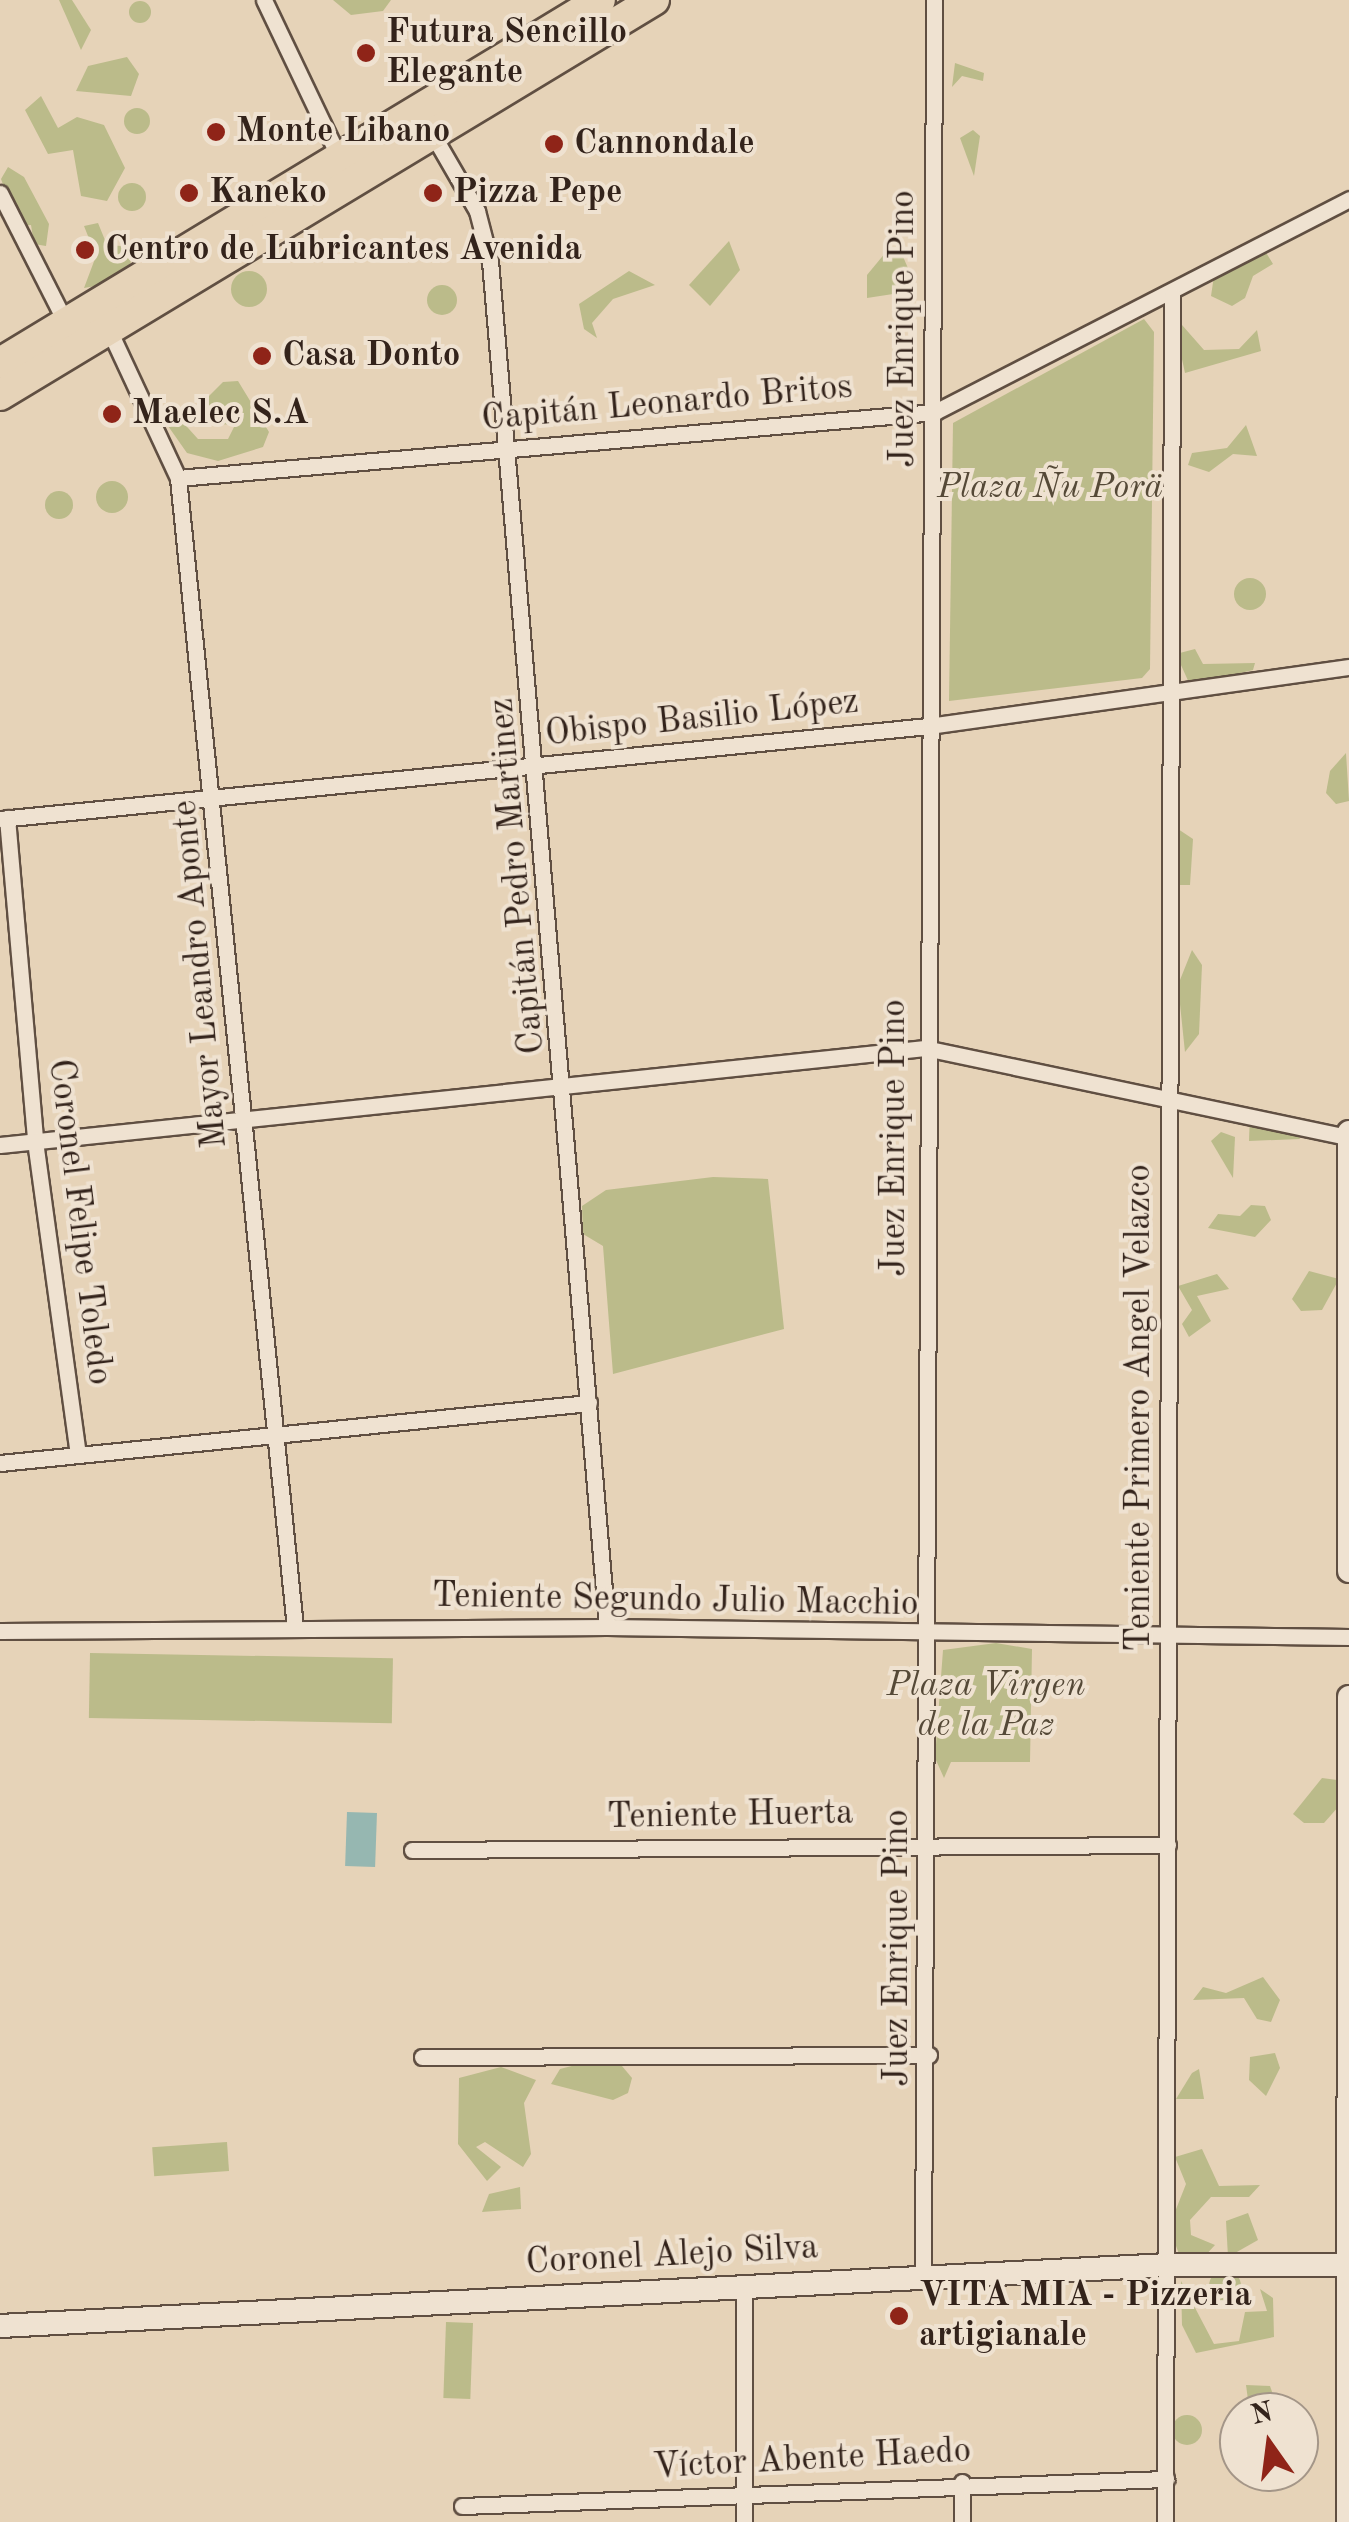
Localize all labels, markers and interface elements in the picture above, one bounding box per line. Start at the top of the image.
place label: Futura Sencillo Elegante [386,12,627,94]
marker: Futura Sencillo Elegante [355,42,377,64]
place label: Monte Libano [236,111,450,153]
marker: Monte Libano [205,121,227,143]
place label: Cannondale [574,123,755,165]
marker: Cannondale [543,133,565,155]
place label: Kaneko [209,172,327,214]
place label: Pizza Pepe [453,172,623,214]
marker: Kaneko [178,182,200,204]
marker: Pizza Pepe [422,182,444,204]
street label: Juez Enrique Pino [883,190,925,468]
place label: Centro de Lubricantes Avenida [105,229,582,271]
marker: Centro de Lubricantes Avenida [74,239,96,261]
place label: Casa Donto [282,335,460,377]
marker: Casa Donto [251,345,273,367]
street label: Capitán Leonardo Britos [480,367,854,441]
place label: Maelec S.A [132,393,309,435]
marker: Maelec S.A [101,403,123,425]
park label: Plaza Ñu Porä [937,467,1163,509]
street label: Obispo Basilio López [543,682,861,756]
street label: Capitán Pedro Martinez [482,696,554,1056]
street label: Mayor Leandro Aponte [165,798,237,1150]
street label: Juez Enrique Pino [874,999,916,1277]
street label: Coronel Felipe Toledo [38,1057,120,1387]
street label: Teniente Primero Angel Velazco [1119,1164,1161,1652]
street label: Teniente Segundo Julio Macchio [431,1576,919,1626]
park label: Plaza Virgen de la Paz [887,1665,1085,1747]
street label: Teniente Huerta [606,1793,854,1839]
street label: Juez Enrique Pino [877,1809,919,2087]
street label: Coronel Alejo Silva [525,2227,819,2285]
place label: VITA MIA - Pizzeria artigianale [919,2275,1252,2357]
marker: VITA MIA - Pizzeria artigianale [888,2305,910,2327]
north arrow [1219,2392,1319,2492]
text: N [1248,2399,1276,2431]
street label: Víctor Abente Haedo [652,2431,972,2489]

